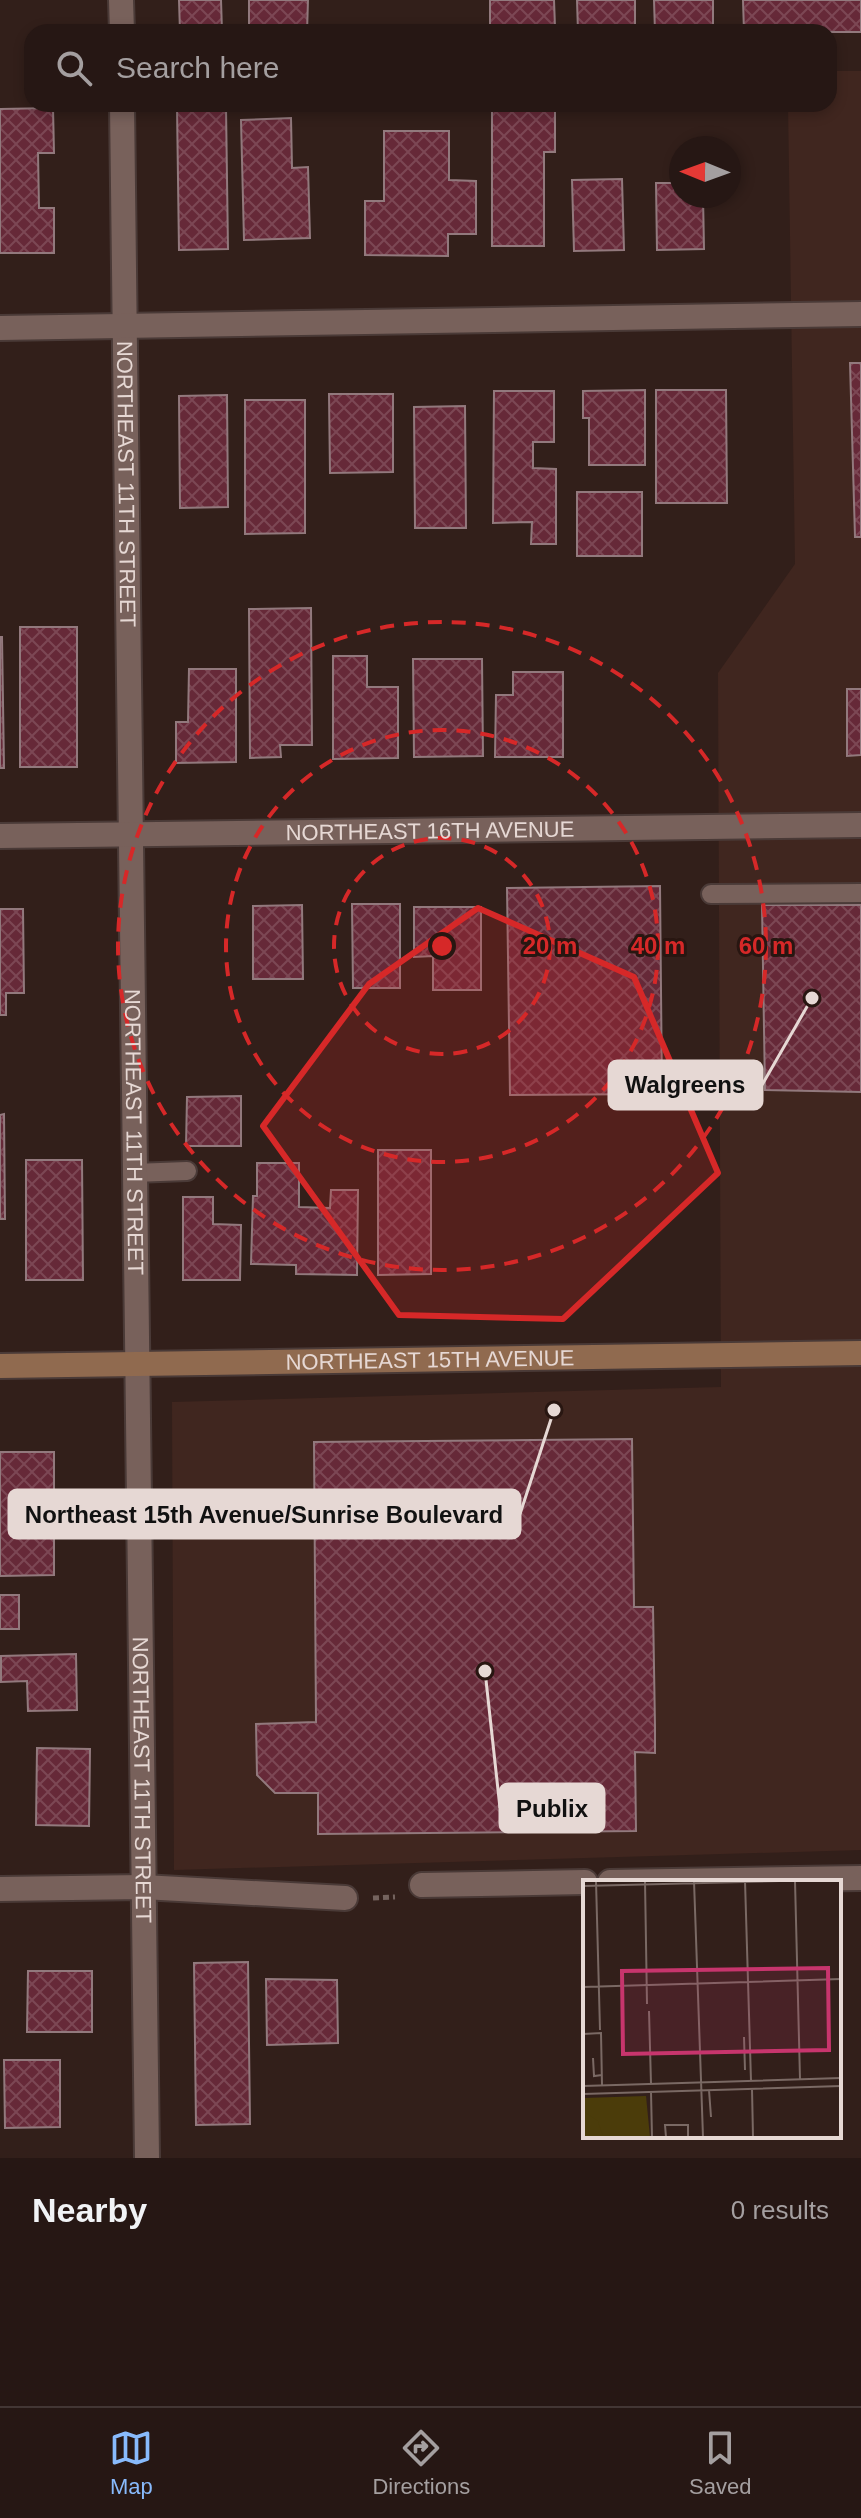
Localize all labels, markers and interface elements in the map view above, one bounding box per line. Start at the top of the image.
search box [24,24,837,112]
icon: search [52,46,96,90]
text: Search here [116,51,279,84]
north arrow [669,136,741,208]
street label: NORTHEAST 11TH STREET [112,341,141,627]
street label: NORTHEAST 16TH AVENUE [285,816,574,845]
centre of rings [428,932,456,960]
text: 20 m [523,932,577,959]
text: 40 m [631,932,685,959]
text: 60 m [739,932,793,959]
street label: NORTHEAST 11TH STREET [120,989,149,1275]
callout: Walgreens [609,1061,762,1109]
text: Walgreens [625,1071,745,1098]
street label: NORTHEAST 15TH AVENUE [285,1345,574,1374]
callout: Northeast 15th Avenue/Sunrise Boulevard [9,1490,520,1538]
text: Northeast 15th Avenue/Sunrise Boulevard [25,1501,503,1528]
street label: NORTHEAST 11TH STREET [128,1637,157,1923]
callout: Publix [500,1784,604,1832]
text: Publix [516,1795,589,1822]
inset map [583,1880,841,2138]
text: Nearby [32,2191,147,2229]
text: 0 results [731,2195,829,2225]
tab: Map [109,2426,153,2500]
tab: Directions [372,2426,470,2500]
tab: Saved [689,2426,752,2500]

